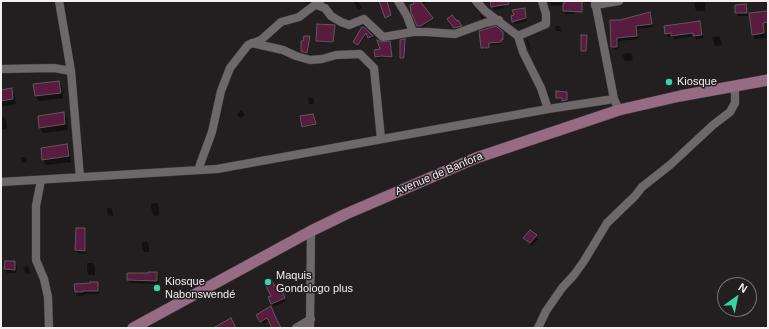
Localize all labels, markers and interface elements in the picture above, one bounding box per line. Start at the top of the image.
place label: Kiosque [677,75,717,89]
marker: Kiosque [664,77,674,87]
street label: Avenue de Banfora [393,150,485,198]
place label: Maquis Gondologo plus [276,269,353,295]
place label: Kiosque Nabonswendé [165,275,235,301]
marker: Maquis Gondologo plus [263,277,273,287]
north arrow [717,277,757,317]
text: N [736,281,750,295]
marker: Kiosque Nabonswendé [152,283,162,293]

